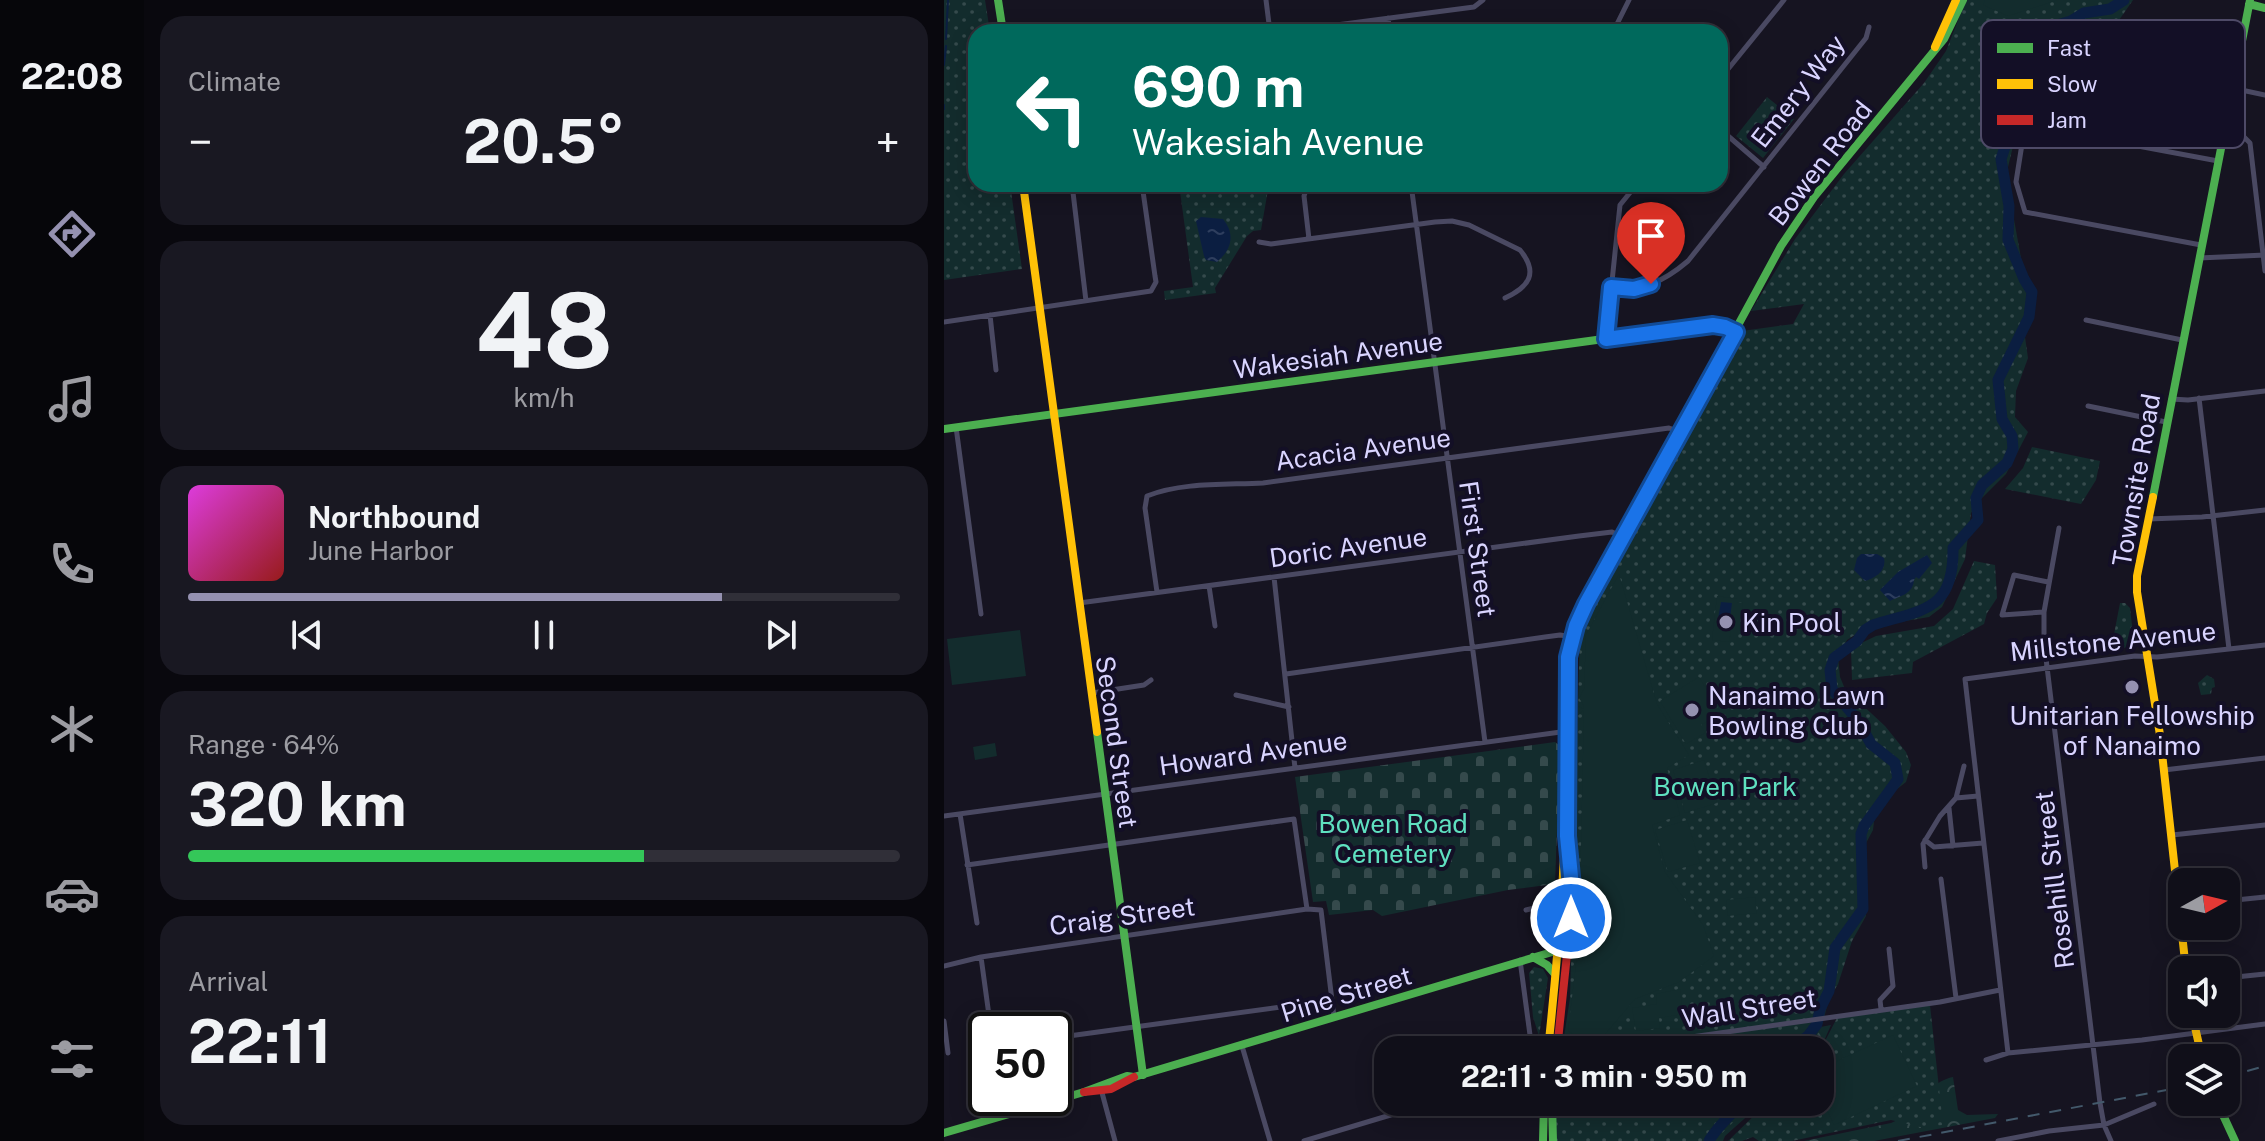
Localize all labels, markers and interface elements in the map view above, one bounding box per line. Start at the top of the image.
legend [1981,20,2245,148]
street label: Emery Way [1744,28,1852,154]
text: Fast [2047,35,2091,61]
text: 690 m [1132,54,1304,120]
text: 22:08 [21,55,123,97]
icon: left [1000,56,1104,160]
text: Climate [188,66,281,97]
text: Slow [2047,71,2097,97]
street label: Bowen Road [1762,94,1878,232]
text: 20.5° [463,106,625,177]
text: Jam [2047,107,2087,133]
text: − [188,116,212,168]
text: + [876,116,900,168]
text: Wakesiah Avenue [1132,121,1425,163]
pin [1617,202,1685,284]
icon: directions [44,206,100,262]
icon: arrive [1629,214,1673,258]
text: 48 [475,269,613,391]
street label: Wakesiah Avenue [1231,325,1445,385]
icon: music [44,371,100,427]
text: km/h [513,382,575,413]
street label: Townsite Road [2106,391,2166,569]
street label: Acacia Avenue [1273,421,1453,477]
street label: First Street [1453,479,1503,619]
text: Northbound [308,499,480,535]
street label: Doric Avenue [1267,521,1429,573]
text: June Harbor [308,535,454,566]
icon: phone [44,536,100,592]
place label: Kin Pool [1742,607,1841,638]
icon: previous [285,613,329,657]
icon: pause [522,613,566,657]
icon: next [759,613,803,657]
marker: Kin Pool [1717,613,1735,631]
street label: Millstone Avenue [2008,615,2218,667]
street label: Second Street [1090,654,1144,830]
marker: Unitarian Fellowship of Nanaimo [2123,678,2141,696]
place label: Nanaimo Lawn Bowling Club [1708,680,1885,741]
place label: Unitarian Fellowship of Nanaimo [2009,700,2255,761]
icon: climate [44,701,100,757]
marker: Nanaimo Lawn Bowling Club [1683,701,1701,719]
street label: Howard Avenue [1157,724,1349,782]
text: Range · 64% [188,729,339,760]
text: 320 km [188,769,407,840]
park label: Bowen Park [1653,771,1797,802]
street label: Rosehill Street [2028,789,2080,971]
park label: Bowen Road Cemetery [1318,808,1468,869]
icon: car [44,866,100,922]
north arrow [2168,868,2240,940]
map controls [2168,868,2240,1116]
position arrow [1529,876,1613,960]
street label: Craig Street [1047,890,1197,942]
button: sound [2168,956,2240,1028]
street label: Pine Street [1277,959,1415,1029]
text: Arrival [188,966,268,997]
street label: Wall Street [1680,982,1818,1034]
text: 22:11 [188,1006,332,1077]
speed limit sign: 50 [968,1012,1072,1116]
icon: filters [44,1031,100,1087]
button: layers [2168,1044,2240,1116]
text: 22:11 · 3 min · 950 m [1461,1058,1747,1094]

